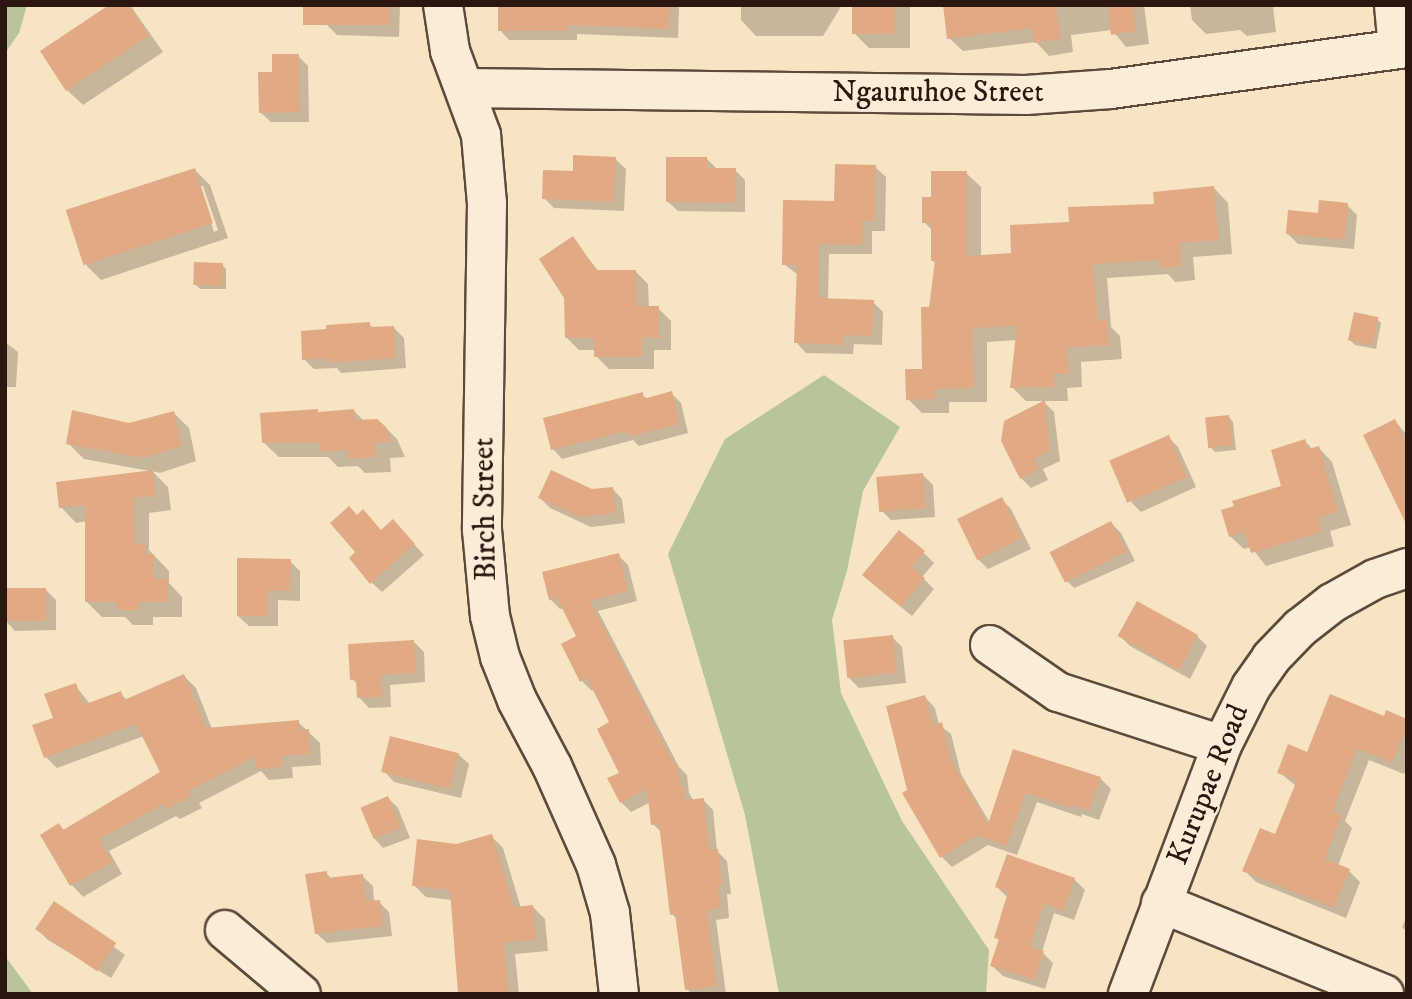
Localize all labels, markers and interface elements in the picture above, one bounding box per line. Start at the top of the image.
street label: Ngauruhoe Street [832,75,1044,111]
street label: Birch Street [467,437,505,581]
street label: Kurupae Road [1161,700,1257,870]

